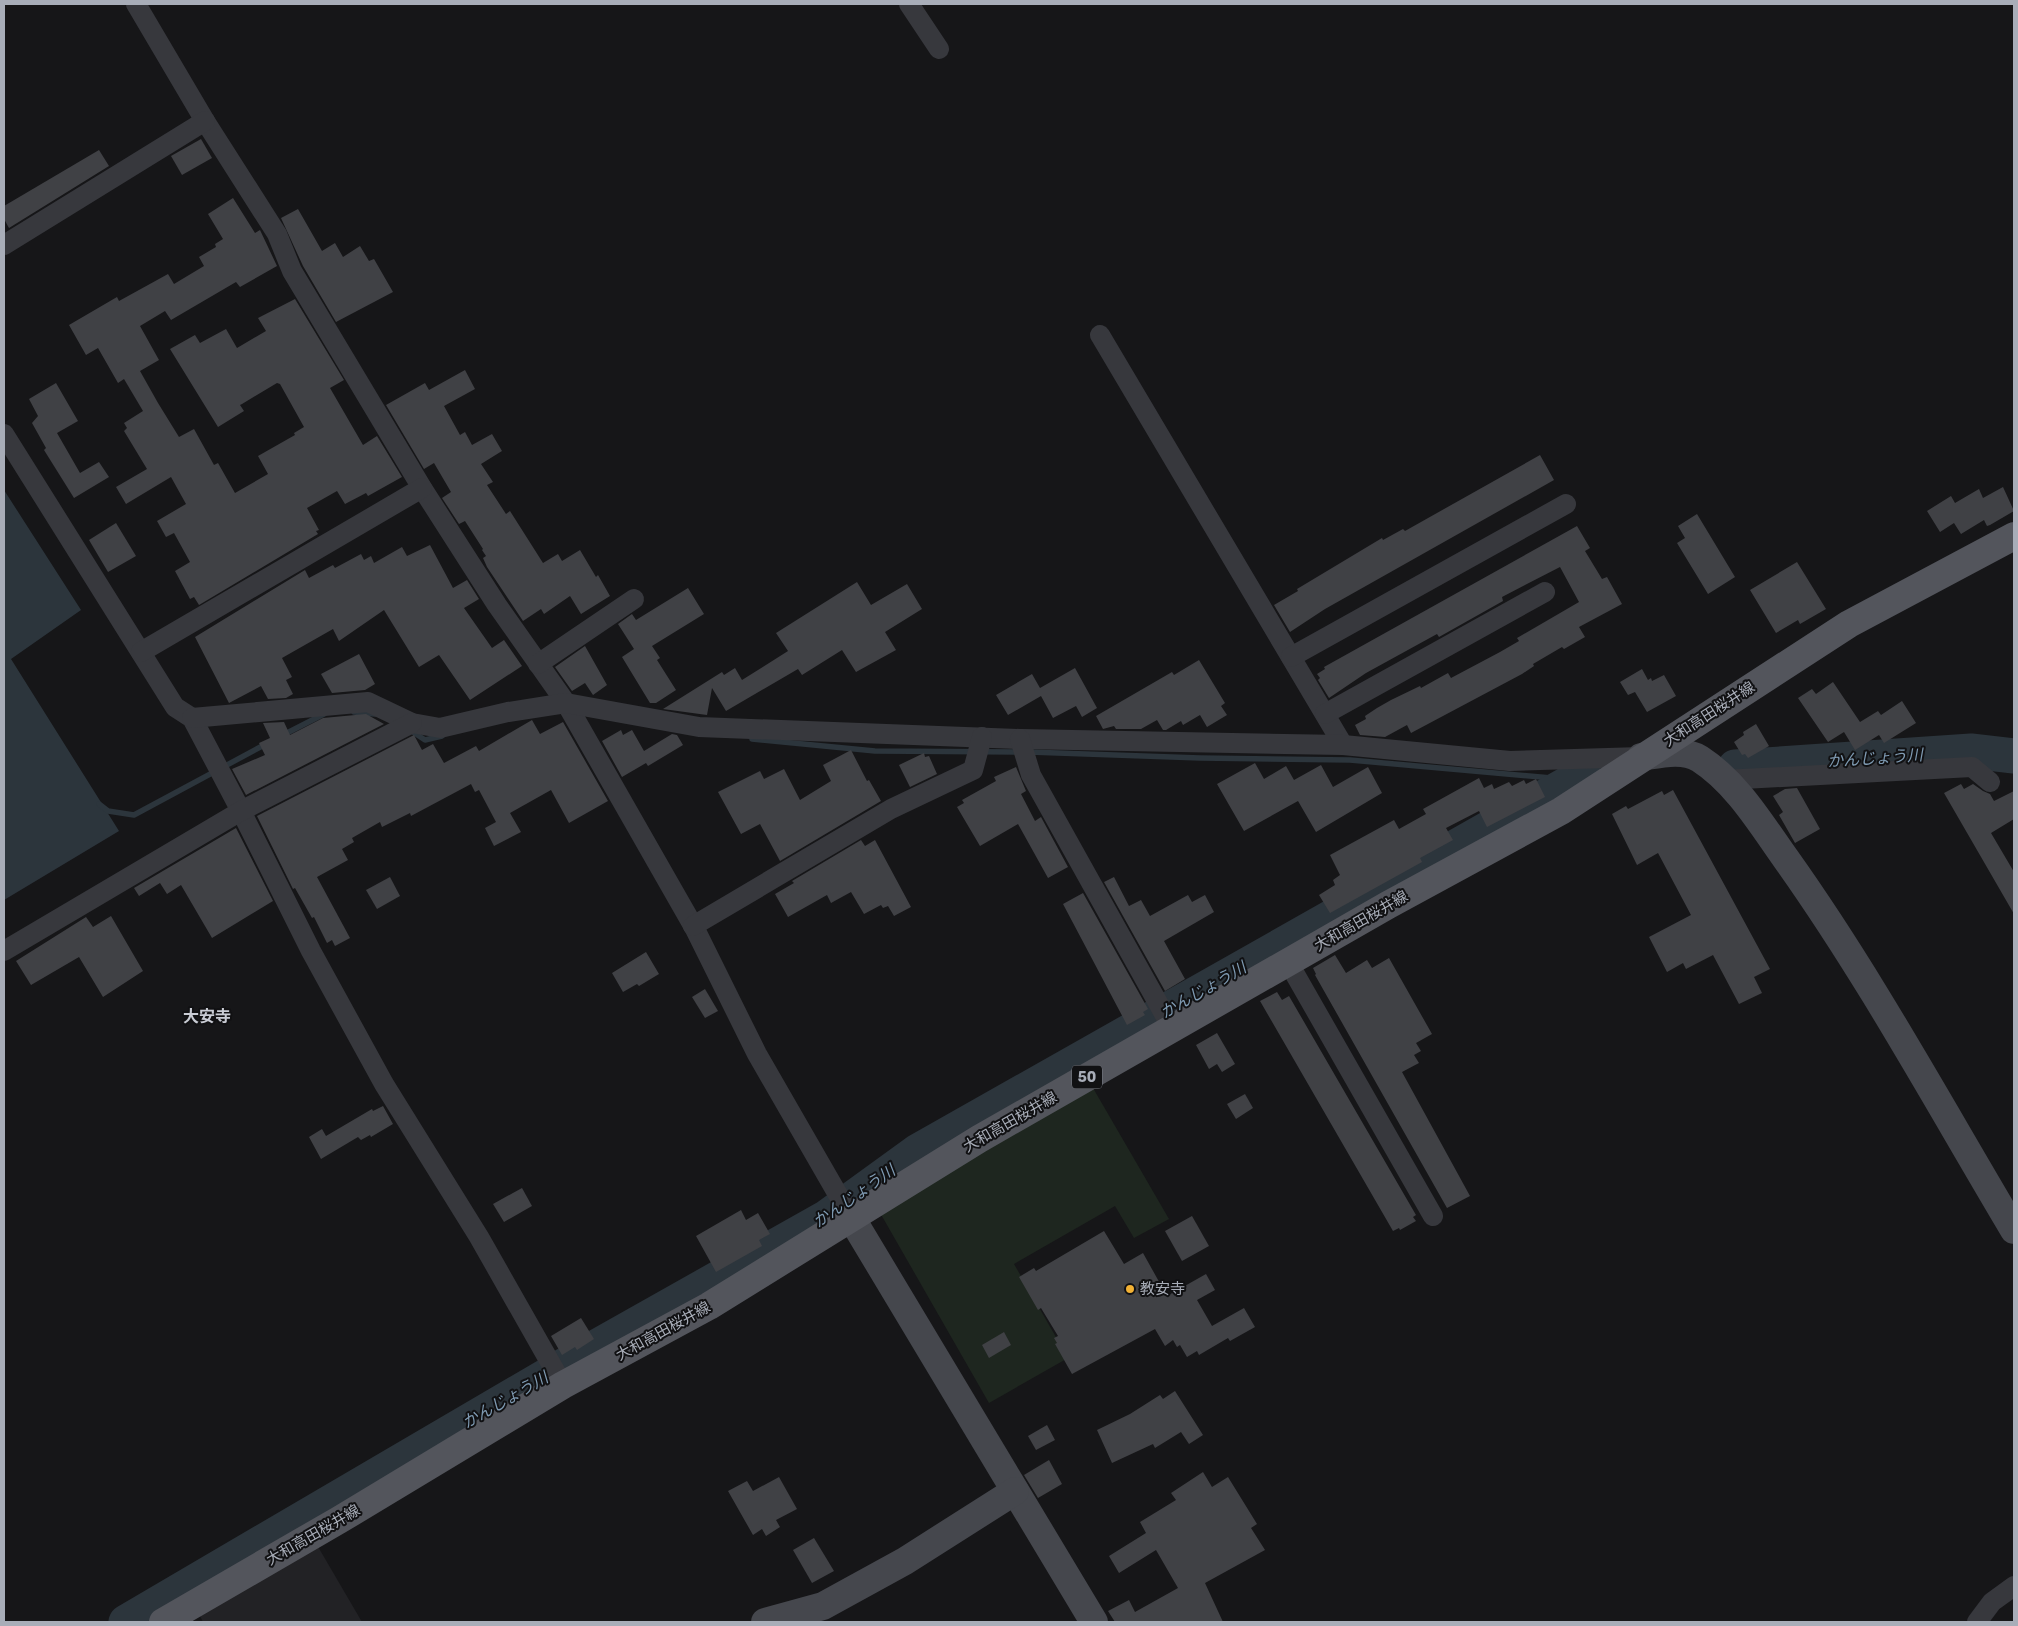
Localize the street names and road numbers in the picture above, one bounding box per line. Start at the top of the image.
street label: 大和高田桜井線 [1660,678,1758,750]
street label: 大和高田桜井線 [1311,887,1411,955]
road number: 50 [1072,1066,1102,1088]
street label: 大和高田桜井線 [960,1088,1060,1156]
street label: 大和高田桜井線 [613,1298,713,1364]
street label: 大和高田桜井線 [263,1501,363,1569]

